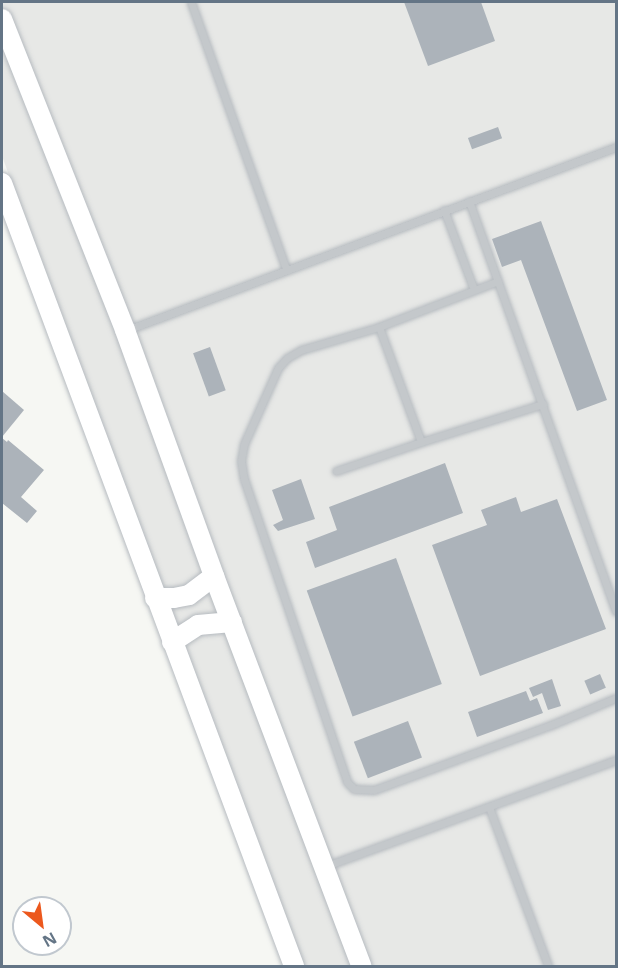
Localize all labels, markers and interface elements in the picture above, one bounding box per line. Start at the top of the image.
north arrow [12,896,72,956]
text: N [39,927,61,953]

